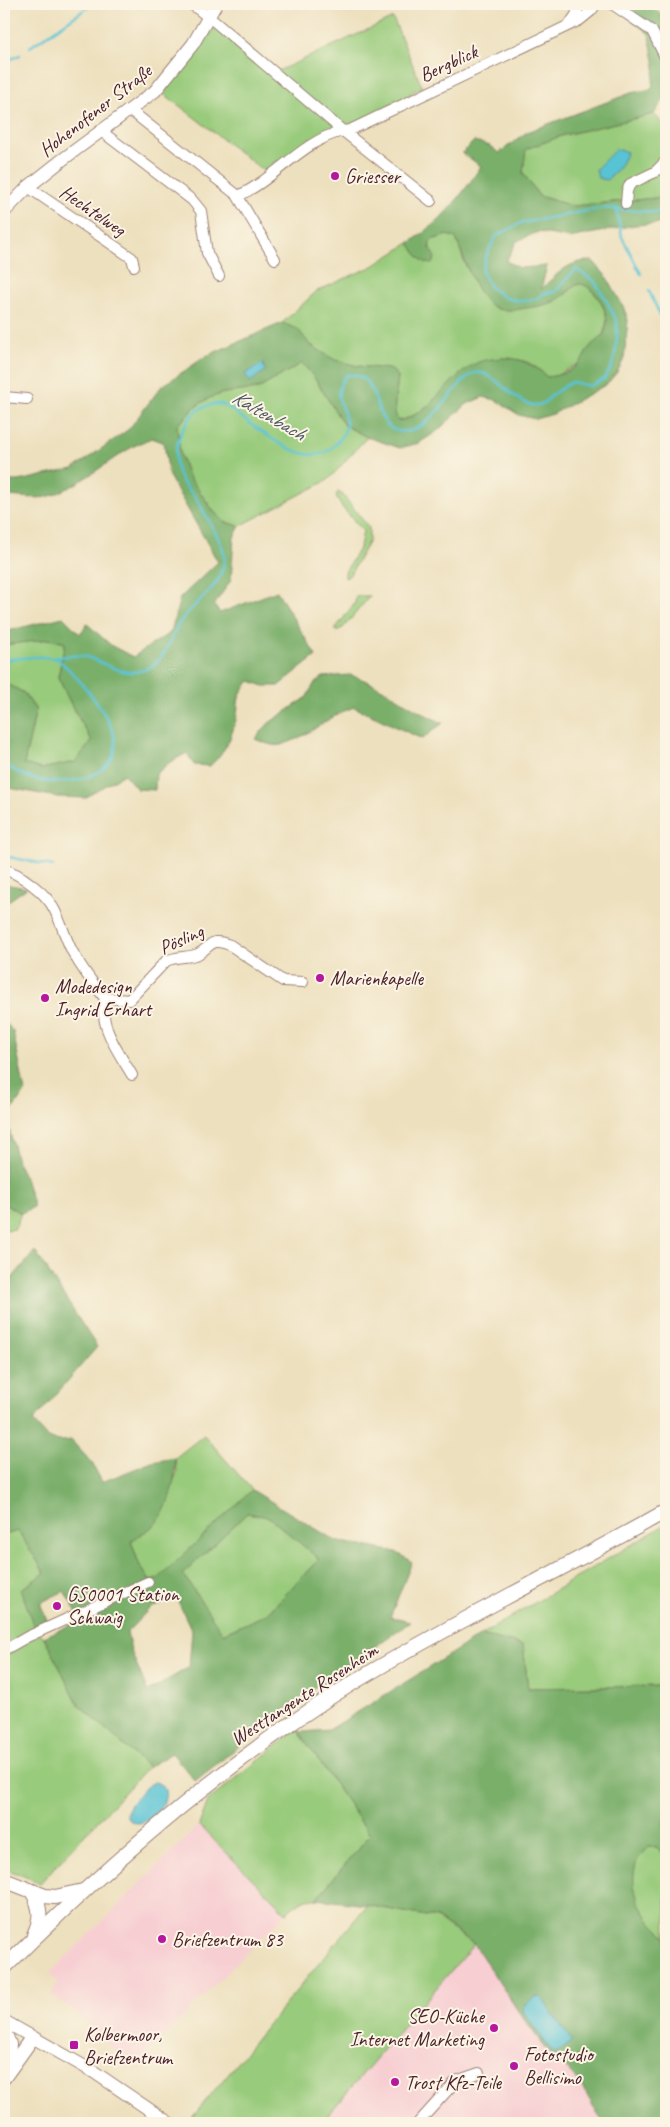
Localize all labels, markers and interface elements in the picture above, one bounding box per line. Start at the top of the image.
street label: Bergblick [415,38,483,88]
street label: Hohenofener Straße [34,58,158,162]
place label: Griesser [345,164,401,189]
marker: Griesser [329,170,341,182]
street label: Hechtelweg [55,179,132,243]
water label: Kaltenbach [228,384,311,447]
street label: Pösling [155,918,208,960]
place label: Marienkapelle [330,966,424,991]
marker: Marienkapelle [314,972,326,984]
place label: Modedesign Ingrid Erhart [55,974,154,1022]
marker: Modedesign Ingrid Erhart [39,992,51,1004]
place label: GS0001 Station Schwaig [67,1582,180,1630]
marker: GS0001 Station Schwaig [51,1600,63,1612]
street label: Westtangente Rosenheim [226,1637,384,1751]
place label: Briefzentrum 83 [172,1927,285,1952]
marker: Briefzentrum 83 [156,1933,168,1945]
place label: SEO-Küche Internet Marketing [350,2004,485,2052]
place label: Kolbermoor, Briefzentrum [84,2022,174,2070]
marker: SEO-Küche Internet Marketing [488,2022,500,2034]
marker: Kolbermoor, Briefzentrum [68,2039,80,2051]
place label: Fotostudio Bellisimo [524,2042,595,2090]
marker: Fotostudio Bellisimo [508,2060,520,2072]
place label: Trost Kfz-Teile [405,2070,503,2095]
marker: Trost Kfz-Teile [389,2076,401,2088]

